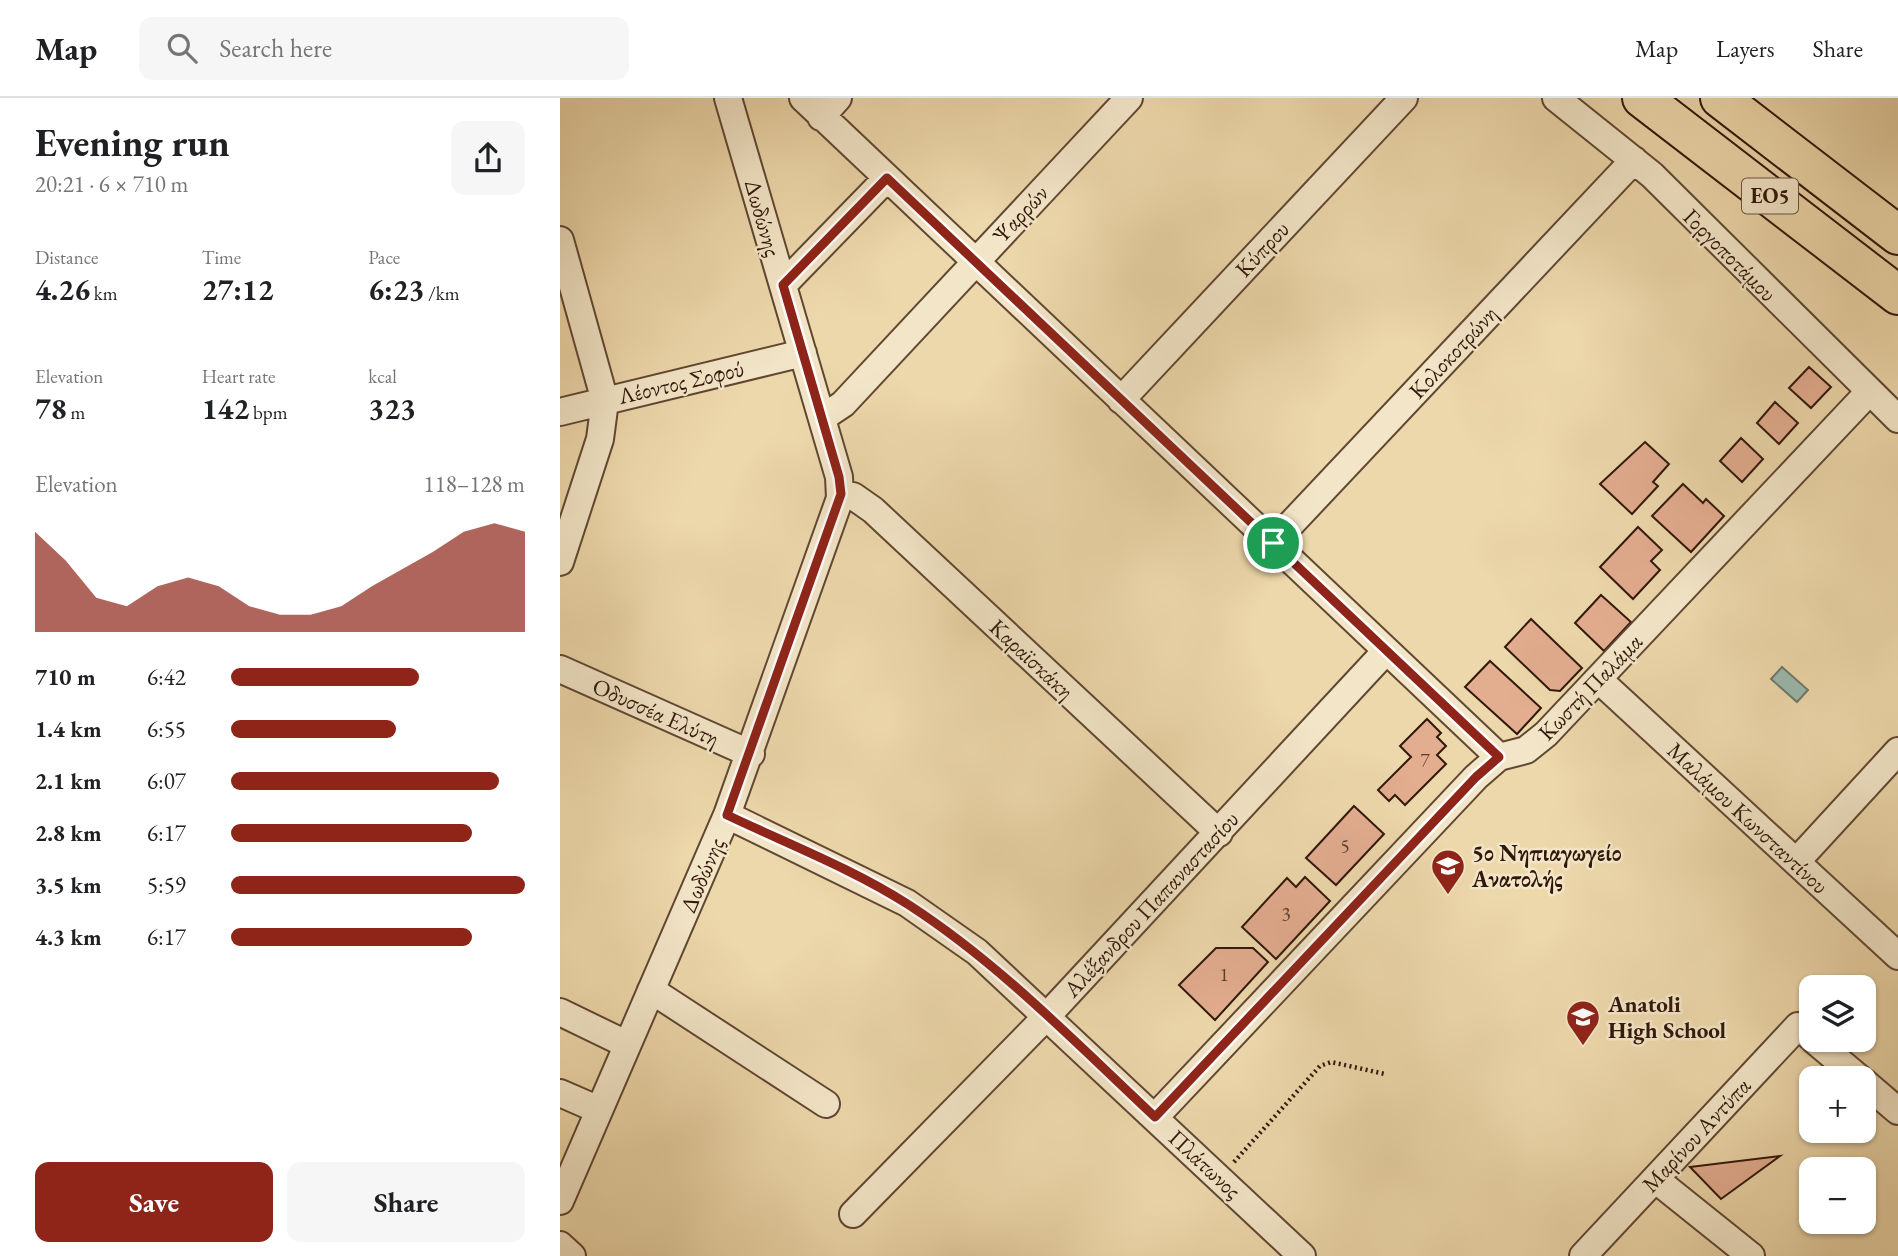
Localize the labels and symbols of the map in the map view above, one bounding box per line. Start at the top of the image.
street label: Δωδώνης [738,176,788,260]
street label: Ψαρρών [985,178,1055,250]
road number: ΕΟ5 [1742,178,1798,214]
street label: Γοργοποτάμου [1677,202,1783,308]
street label: Κύπρου [1228,214,1296,284]
street label: Κολοκοτρώνη [1402,299,1504,405]
street label: Λέοντος Σοφού [614,353,747,411]
pin [1243,513,1303,573]
street label: Καραϊσκάκη [983,612,1081,706]
street label: Κωστή Παλάμα [1531,627,1649,747]
street label: Οδυσσέα Ελύτη [588,671,724,753]
street label: Μαλάμου Κωνσταντίνου [1661,735,1835,901]
house number: 7 [1420,748,1430,773]
street label: Αλέξανδρου Παπαναστασίου [1056,805,1245,1004]
street label: Δωδώνης [673,833,731,917]
house number: 5 [1340,834,1350,859]
place label: 5ο Νηπιαγωγείο Ανατολής [1471,838,1622,894]
school or university icon: 5ο Νηπιαγωγείο Ανατολής [1429,847,1467,896]
house number: 3 [1281,902,1291,927]
house number: 1 [1219,962,1229,987]
place label: Anatoli High School [1607,989,1727,1045]
school or university icon: Anatoli High School [1564,998,1602,1047]
street label: Μαρίνου Αντύπα [1635,1071,1757,1199]
street label: Πλάτωνος [1162,1123,1248,1205]

